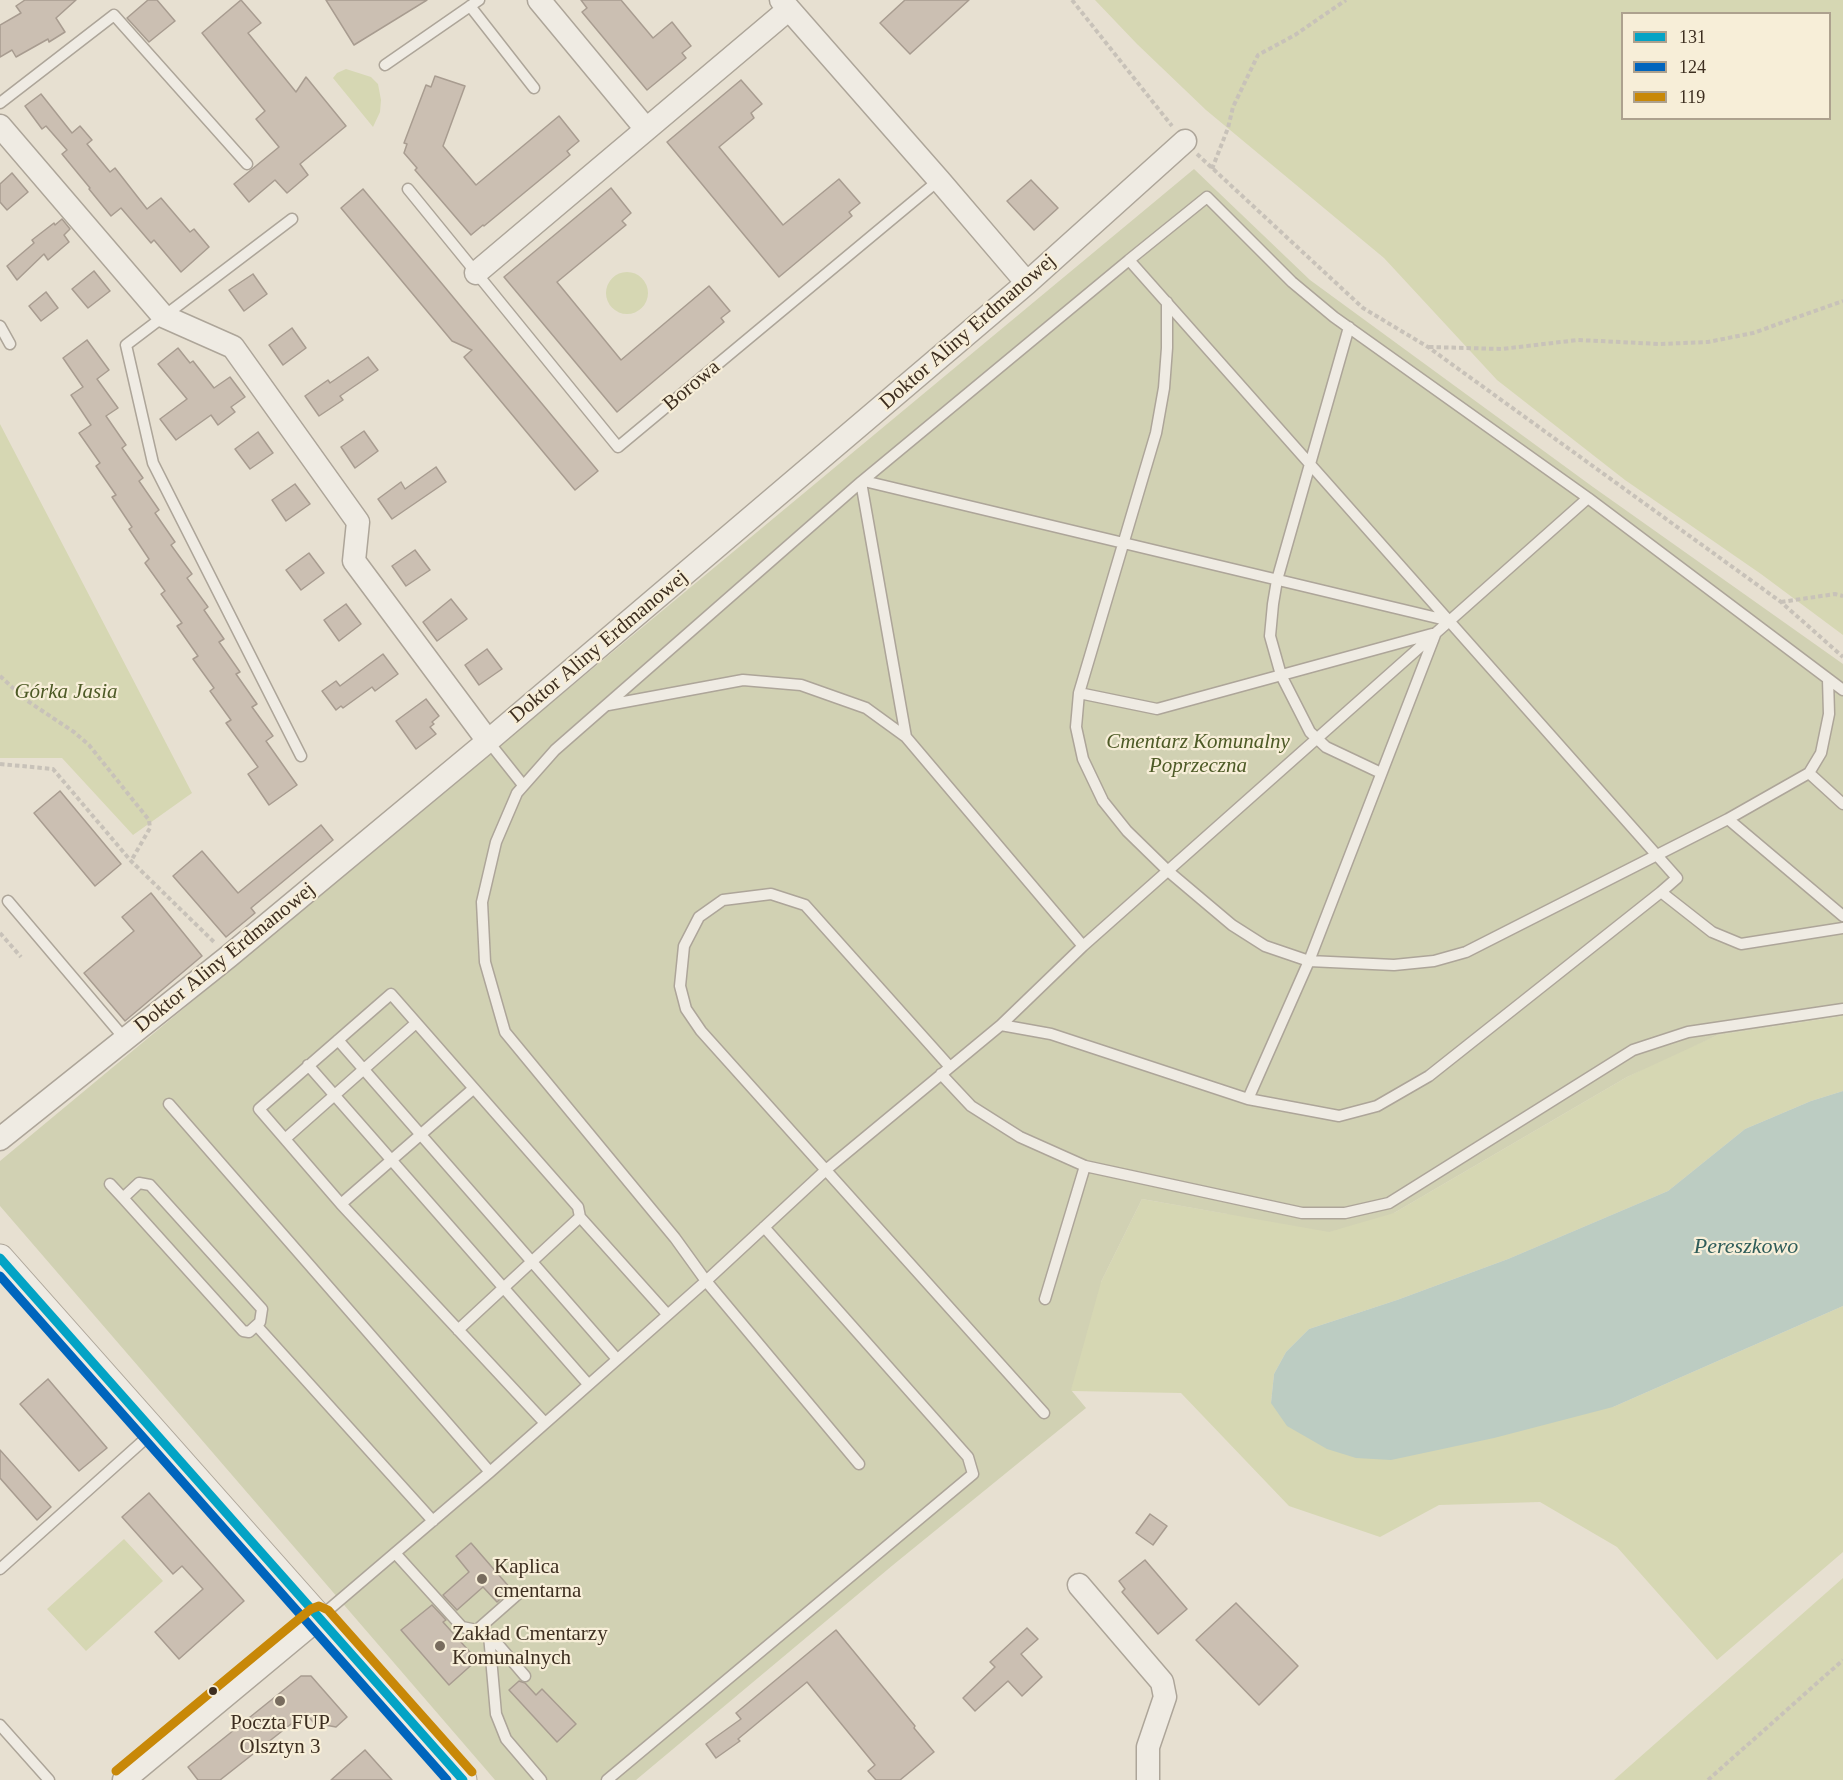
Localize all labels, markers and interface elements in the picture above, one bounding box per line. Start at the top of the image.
legend [1621,12,1831,120]
text: 131 [1679,27,1706,47]
text: 124 [1679,57,1706,77]
text: 119 [1679,87,1705,107]
street label: Doktor Aliny Erdmanowej [875,249,1061,415]
street label: Borowa [658,355,726,417]
street label: Doktor Aliny Erdmanowej [505,565,693,729]
park label: Górka Jasia [14,679,118,705]
park label: Cmentarz Komunalny Poprzeczna [1106,729,1290,779]
street label: Doktor Aliny Erdmanowej [130,877,320,1039]
water label: Pereszkowo [1694,1234,1798,1260]
place label: Kaplica cmentarna [494,1554,581,1604]
marker: Kaplica cmentarna [475,1572,489,1586]
place label: Zakład Cmentarzy Komunalnych [452,1621,608,1671]
marker: Zakład Cmentarzy Komunalnych [433,1639,447,1653]
unlabelled marker [207,1685,219,1697]
marker: Poczta FUP Olsztyn 3 [273,1694,287,1708]
place label: Poczta FUP Olsztyn 3 [230,1710,330,1760]

